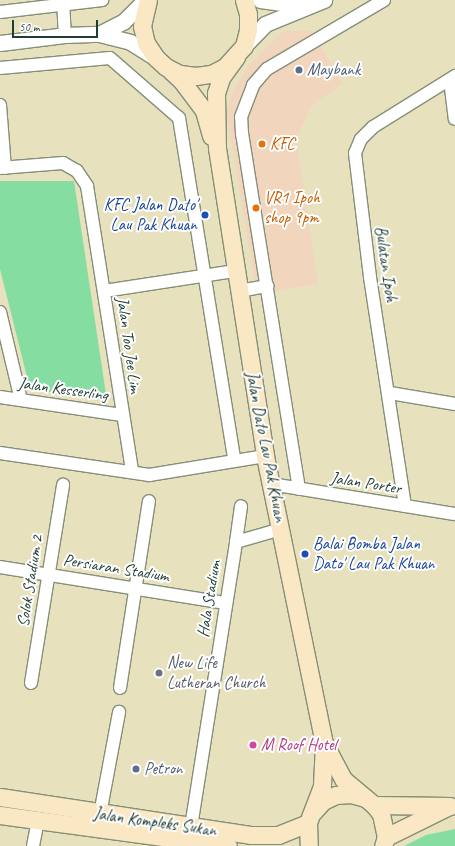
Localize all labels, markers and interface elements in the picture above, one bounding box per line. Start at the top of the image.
scale bar [14,12,100,38]
text: 50 m [19,19,39,35]
place label: Maybank [307,60,360,80]
marker: Maybank [294,65,304,75]
place label: KFC [270,134,295,154]
marker: KFC [257,139,267,149]
place label: VR1 Ipoh shop 9pm [264,188,320,228]
place label: KFC Jalan Dato' Lau Pak Khuan [103,195,197,235]
marker: VR1 Ipoh shop 9pm [251,203,261,213]
marker: KFC Jalan Dato' Lau Pak Khuan [200,210,210,220]
street label: Bulatan Ipoh [371,225,401,303]
street label: Jalan Too Jee Lim [112,296,146,394]
street label: Jalan Dato Lau Pak Khuan [241,369,291,525]
street label: Jalan Kesserling [17,373,109,405]
street label: Jalan Porter [329,467,403,499]
street label: Solok Stadium 2 [13,534,47,628]
place label: Balai Bomba Jalan Dato' Lau Pak Khuan [313,534,435,574]
street label: Persiaran Stadium [61,549,171,587]
marker: Balai Bomba Jalan Dato' Lau Pak Khuan [300,549,310,559]
street label: Hala Stadium [193,559,225,639]
place label: New Life Lutheran Church [167,653,266,693]
marker: New Life Lutheran Church [154,668,164,678]
place label: M Roof Hotel [261,735,337,755]
marker: M Roof Hotel [248,740,258,750]
place label: Petron [144,759,182,779]
marker: Petron [131,764,141,774]
street label: Jalan Kompleks Sukan [93,803,217,841]

